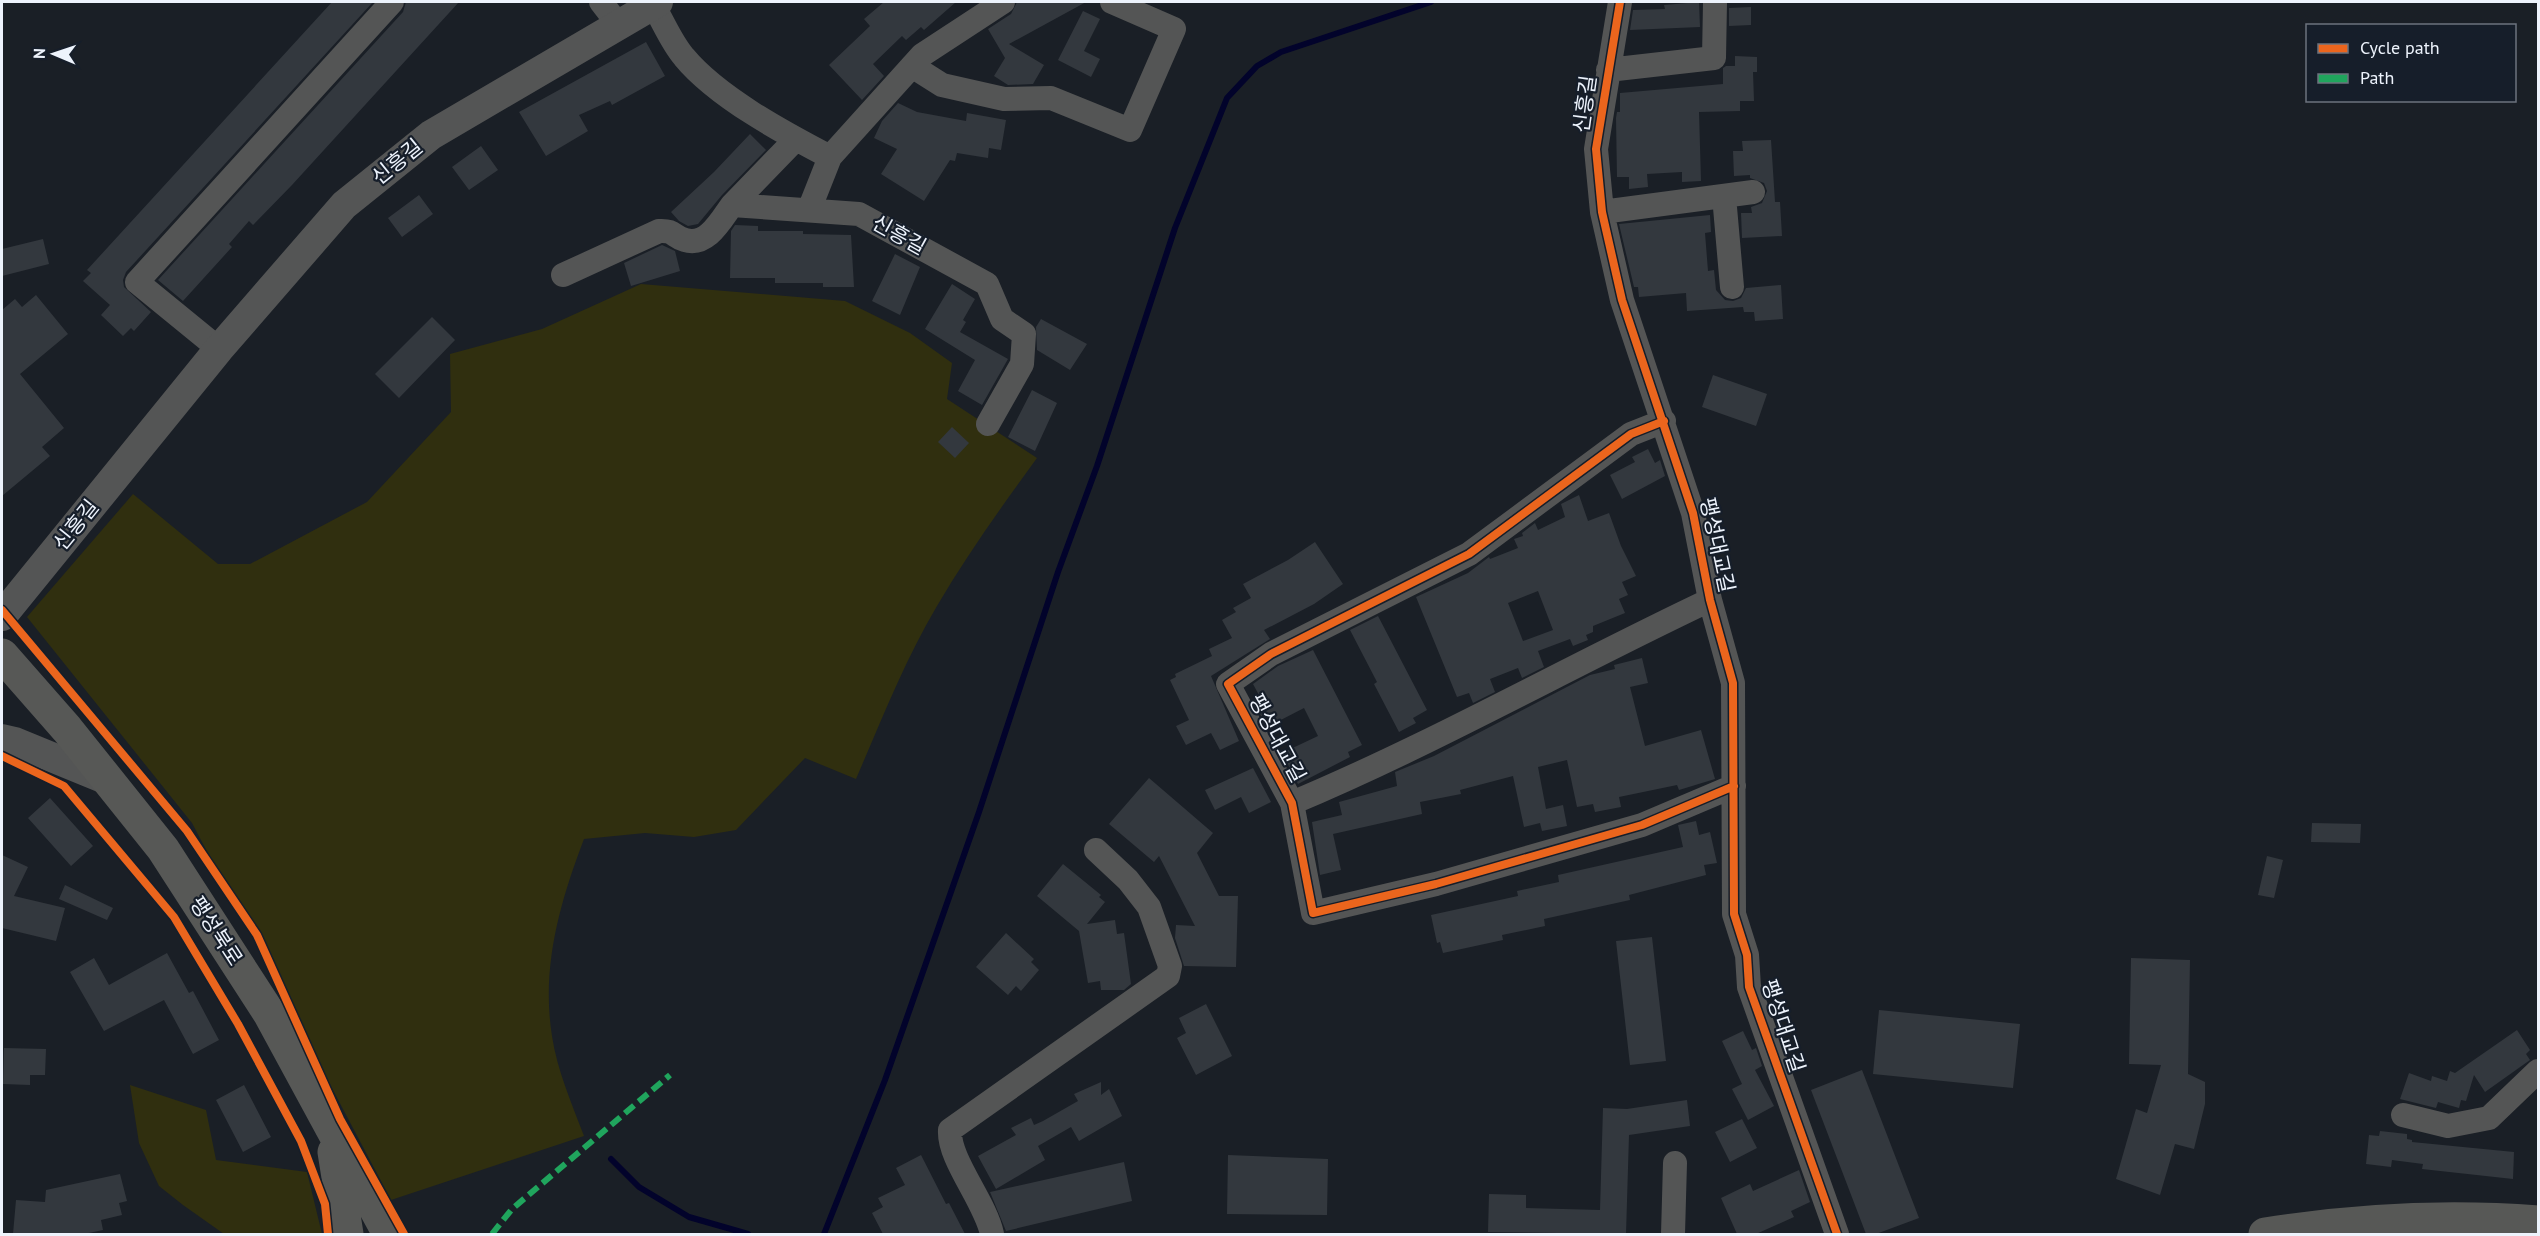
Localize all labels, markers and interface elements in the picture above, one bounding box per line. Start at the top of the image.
north arrow [24,24,84,84]
legend [2306,24,2516,102]
text: Cycle path [2360,36,2440,59]
text: N [29,48,49,59]
text: Path [2360,66,2394,89]
street label: 신흥길 [1567,73,1602,135]
street label: 신흥길 [366,133,428,190]
street label: 신흥길 [867,209,931,260]
street label: 신흥길 [47,494,104,556]
street label: 팽성대교길 [1694,495,1741,595]
street label: 팽성대교길 [1243,689,1312,787]
street label: 팽성북로 [184,891,249,970]
street label: 팽성대교길 [1756,976,1811,1076]

